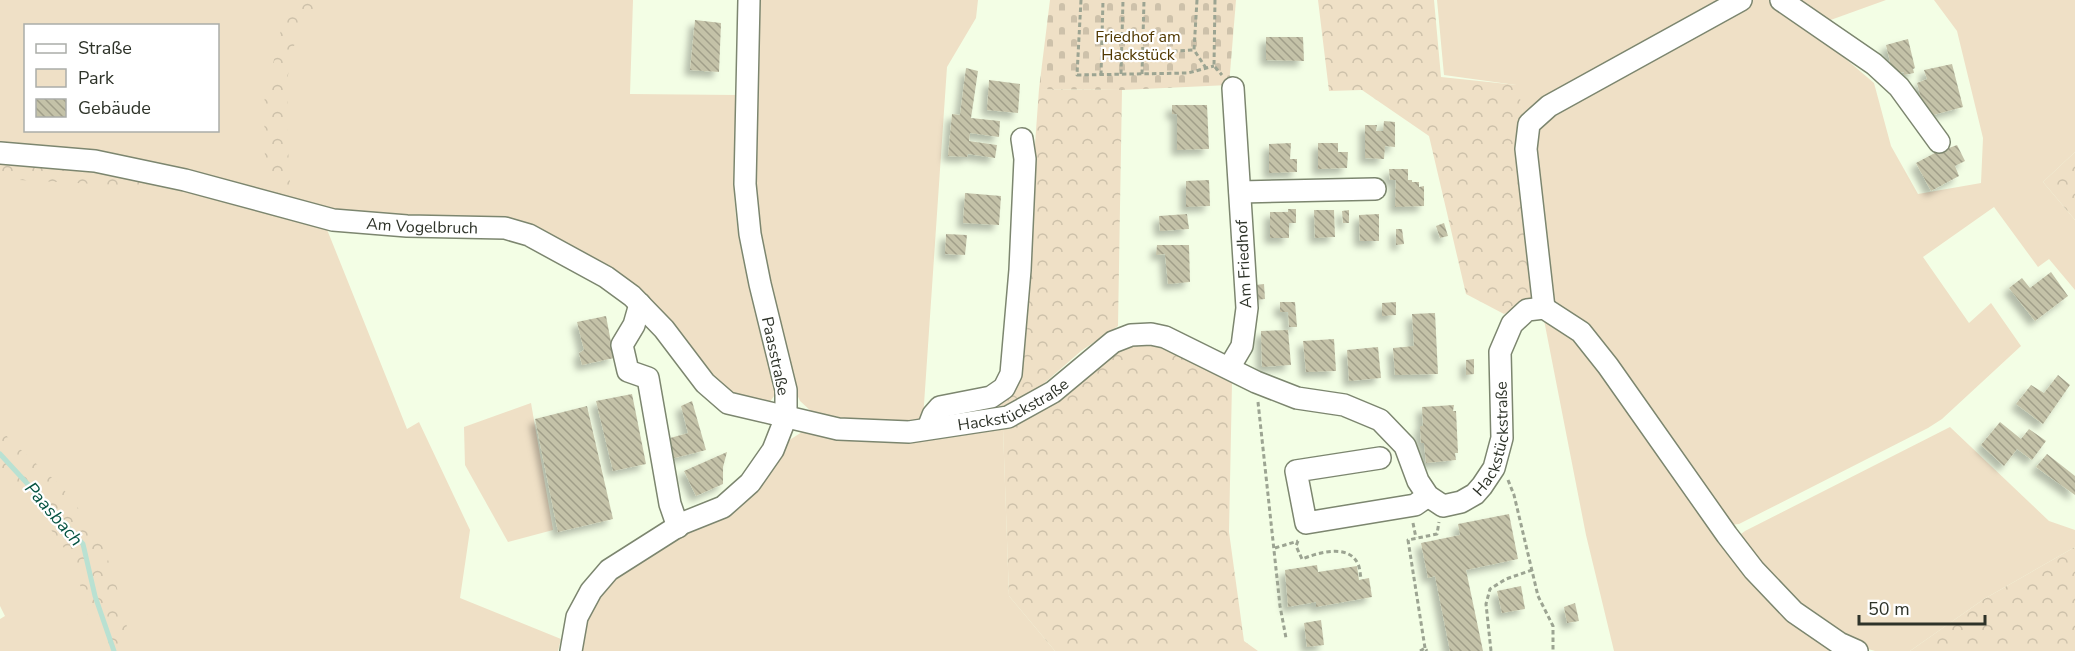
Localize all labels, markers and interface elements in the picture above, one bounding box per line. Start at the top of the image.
legend [24,24,219,132]
park label: Friedhof am Hackstück [1095,26,1181,66]
text: Straße [78,36,132,60]
text: Park [78,66,115,90]
text: Gebäude [78,96,151,120]
street label: Am Vogelbruch [365,213,478,239]
street label: Am Friedhof [1231,218,1257,309]
street label: Paasstraße [756,315,794,398]
street label: Hackstückstraße [956,374,1074,436]
street label: Hackstückstraße [1468,381,1515,501]
water label: Paasbach [20,477,88,551]
scale bar [1859,588,1985,626]
text: 50 m [1868,597,1910,621]

